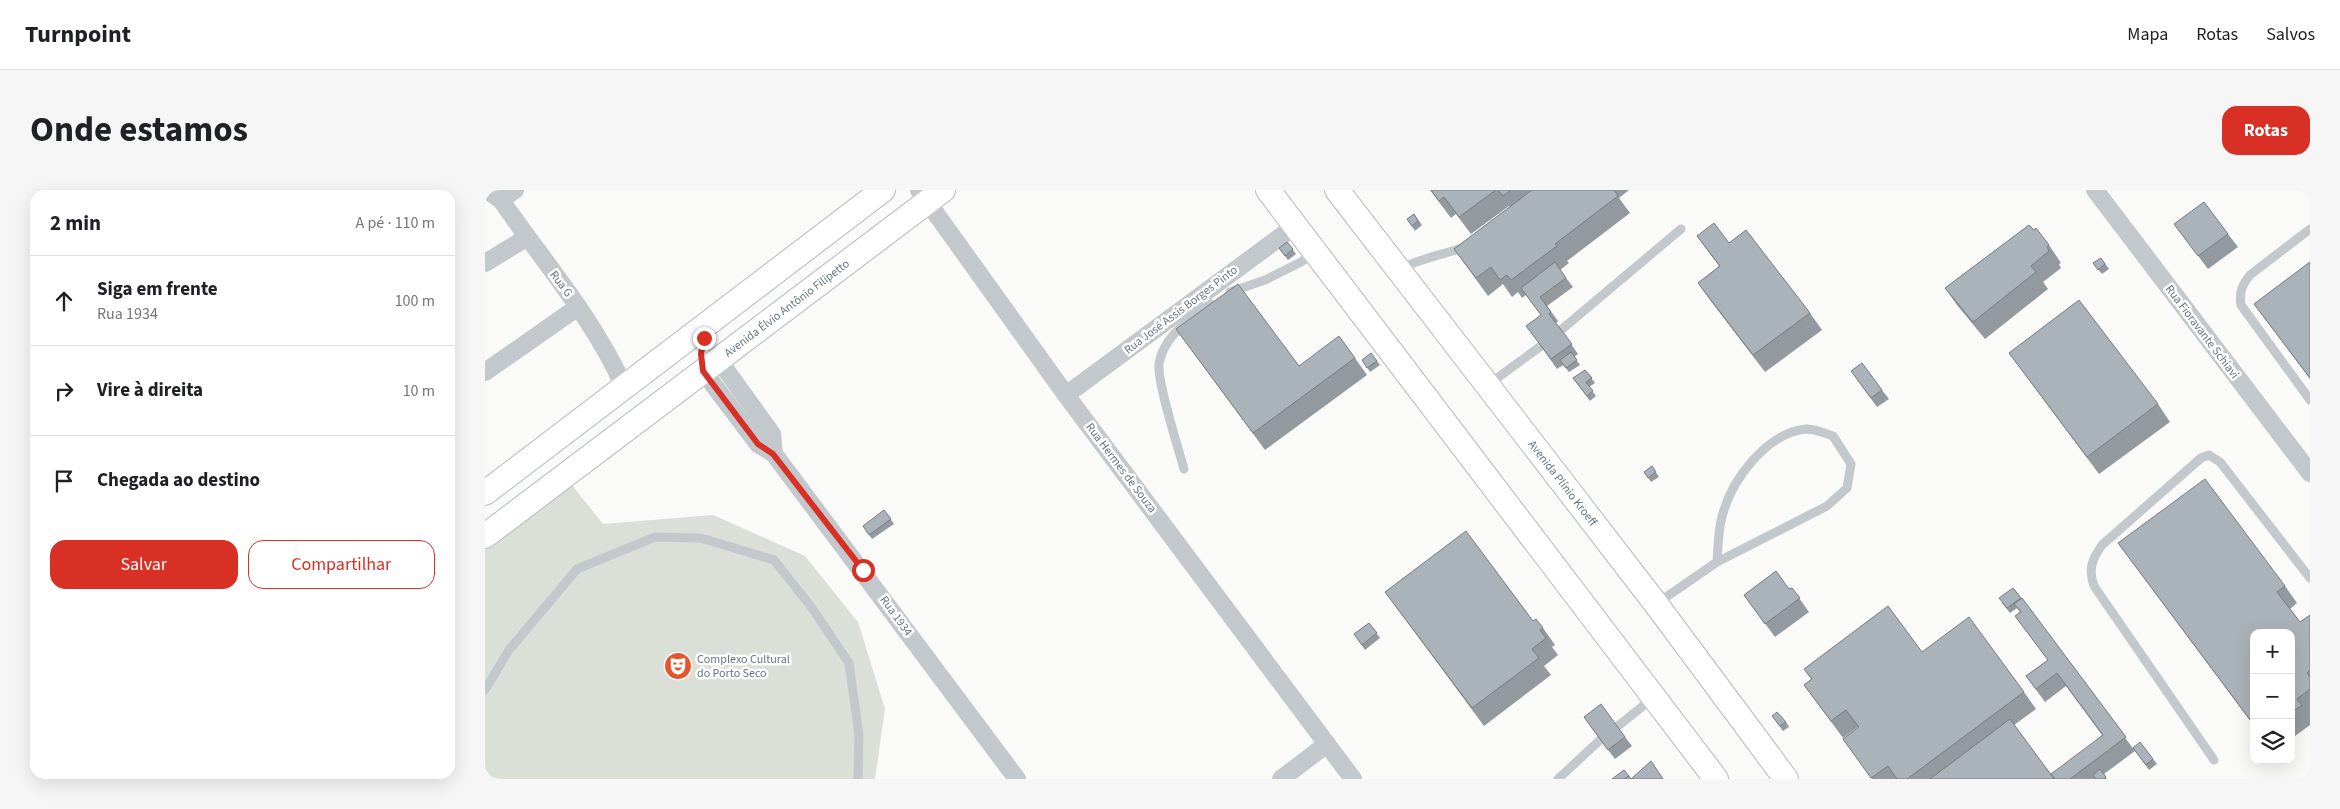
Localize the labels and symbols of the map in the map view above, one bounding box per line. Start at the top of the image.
street label: Avenida Élvio Antônio Filipetto [720,255,853,361]
street label: Rua José Assis Borges Pinto [1121,262,1241,358]
street label: Rua G [545,267,577,301]
street label: Rua Fioravante Schiavi [2161,282,2243,382]
route end [693,327,716,350]
street label: Rua Hermes de Souza [1082,420,1160,516]
street label: Avenida Plínio Kroeff [1524,437,1602,530]
route start [852,559,875,582]
street label: Rua 1934 [876,593,916,639]
theatre icon: Complexo Cultural do Porto Seco [663,651,693,681]
place label: Complexo Cultural do Porto Seco [697,651,790,682]

